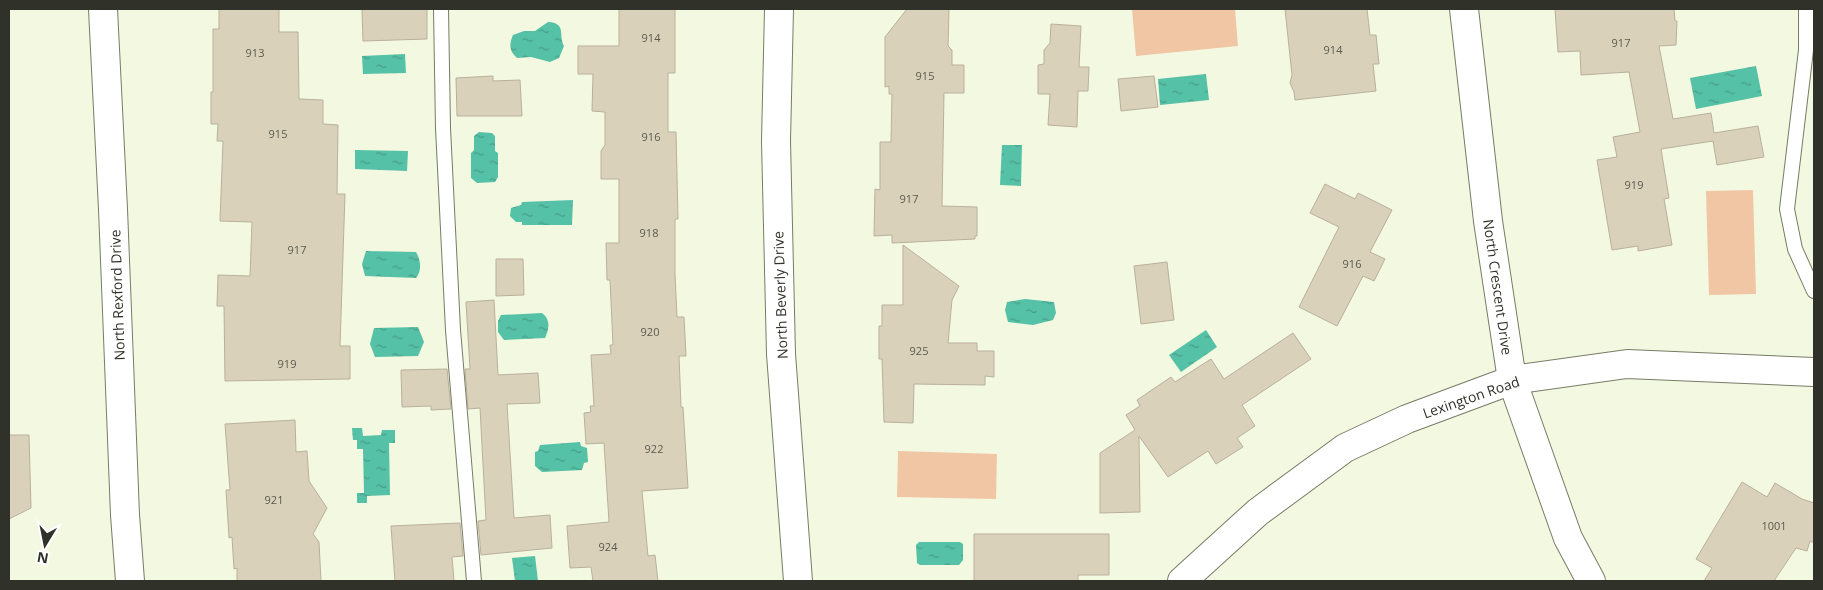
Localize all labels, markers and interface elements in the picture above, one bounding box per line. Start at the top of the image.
house number: 914 [642,30,661,45]
house number: 917 [1612,35,1630,50]
house number: 914 [1324,42,1343,57]
house number: 913 [246,45,264,60]
house number: 915 [916,68,934,83]
house number: 915 [269,126,287,141]
house number: 916 [642,129,660,144]
house number: 919 [1625,177,1643,192]
house number: 917 [900,191,918,206]
street label: North Crescent Drive [1479,218,1517,356]
house number: 918 [640,225,658,240]
street label: North Rexford Drive [105,229,129,361]
street label: North Beverly Drive [768,231,792,359]
house number: 917 [288,242,306,257]
house number: 916 [1343,256,1361,271]
house number: 920 [641,324,659,339]
house number: 925 [910,343,928,358]
house number: 919 [278,356,296,371]
street label: Lexington Road [1420,372,1522,422]
house number: 922 [645,441,663,456]
house number: 921 [265,492,283,507]
house number: 1001 [1761,518,1787,533]
north arrow [20,520,70,570]
house number: 924 [599,539,618,554]
text: N [35,548,50,569]

